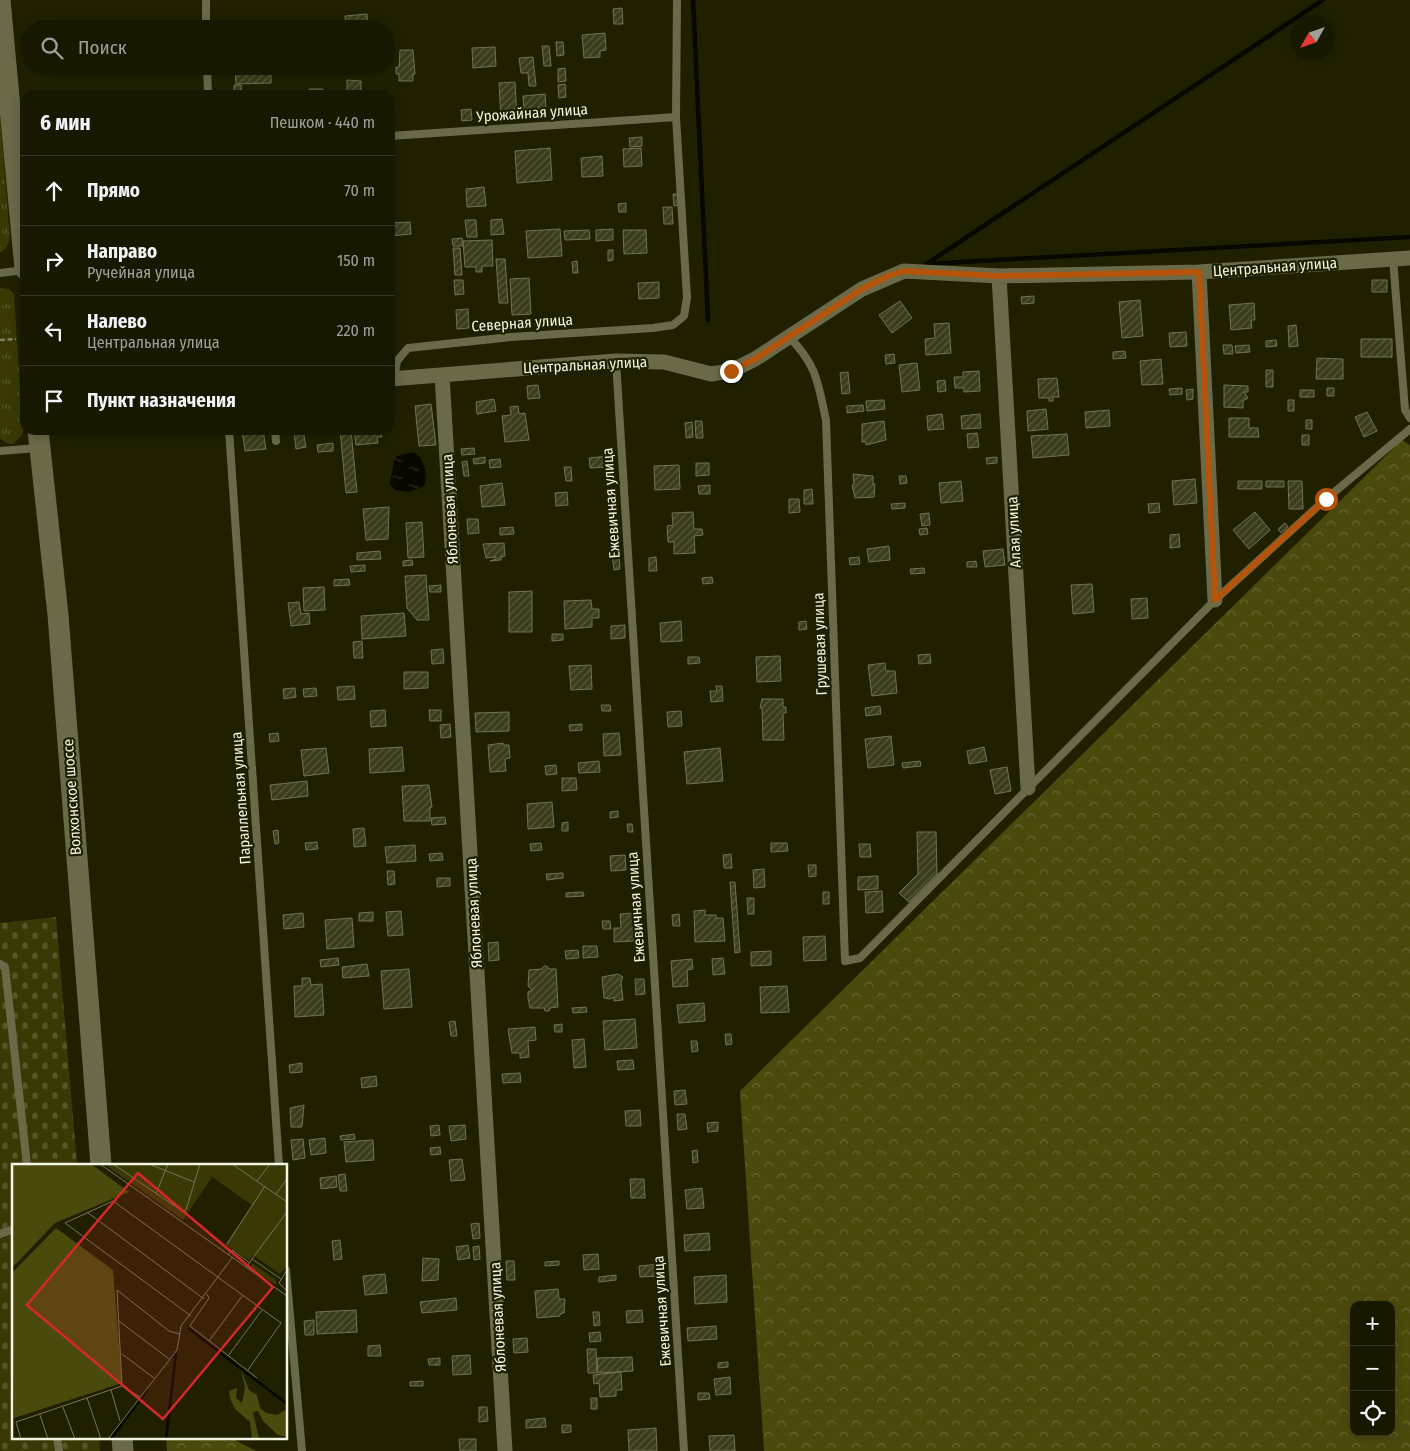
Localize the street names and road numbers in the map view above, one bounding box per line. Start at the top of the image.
street label: Урожайная улица [475,100,588,126]
street label: Центральная улица [1212,254,1338,280]
street label: Северная улица [471,310,573,336]
street label: Центральная улица [522,353,648,377]
street label: Ежевичная улица [598,447,624,559]
street label: Яблоневая улица [438,454,462,564]
street label: Алая улица [1003,496,1025,568]
street label: Грушевая улица [809,592,831,696]
street label: Параллельная улица [227,731,255,865]
street label: Волхонское шоссе [59,738,85,856]
street label: Ежевичная улица [623,851,649,963]
street label: Яблоневая улица [462,858,486,968]
street label: Ежевичная улица [649,1255,675,1367]
street label: Яблоневая улица [486,1262,510,1372]

